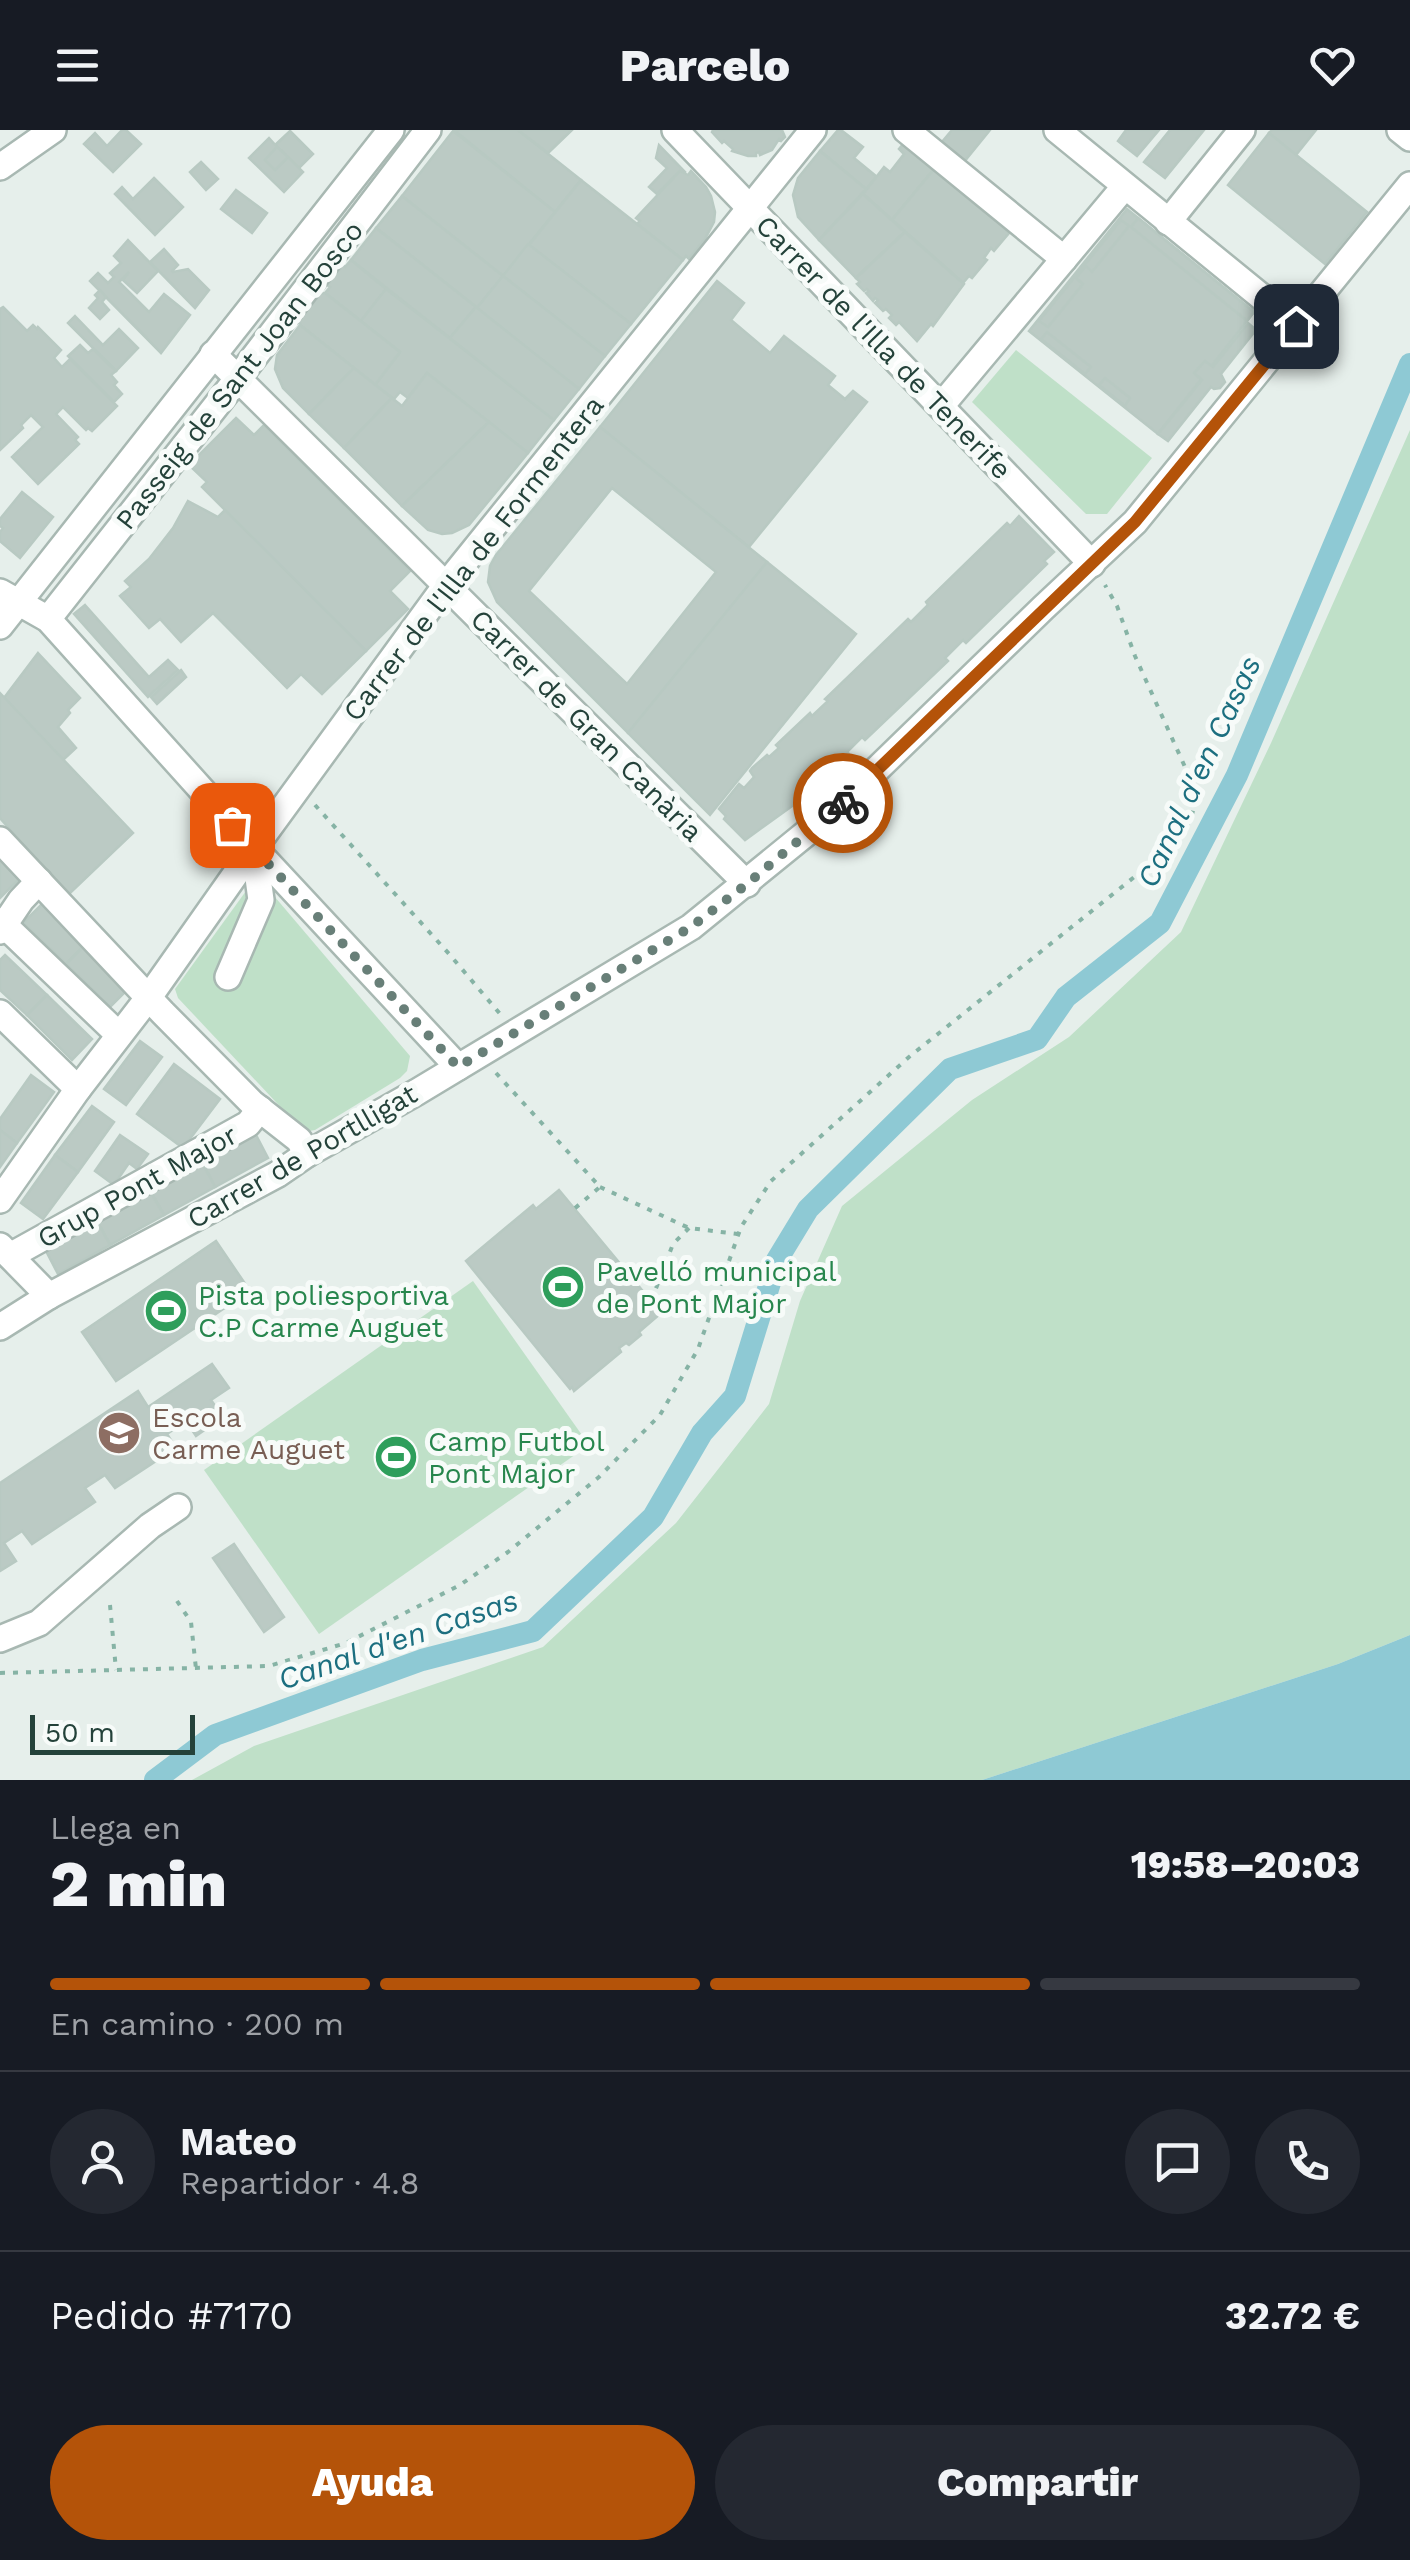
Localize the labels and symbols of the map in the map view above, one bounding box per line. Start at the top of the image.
street label: Carrer de l'Illa de Tenerife [749,209,1018,486]
street label: Passeig de Sant Joan Bosco [109,214,370,536]
pin [1254,284,1339,369]
street label: Carrer de l'Illa de Formentera [336,389,611,727]
street label: Carrer de Gran Canària [464,603,709,848]
water label: Canal d'en Casas [1130,651,1267,893]
courier [793,753,893,853]
pin [190,783,275,868]
street label: Carrer de Portlligat [182,1077,423,1236]
street label: Grup Pont Major [32,1118,243,1255]
place label: Pavelló municipal de Pont Major [596,1255,837,1320]
sports icon: Pavelló municipal de Pont Major [540,1264,586,1310]
place label: Pista poliesportiva C.P Carme Auguet [198,1279,449,1344]
sports icon: Pista poliesportiva C.P Carme Auguet [143,1288,189,1334]
place label: Escola Carme Auguet [152,1401,345,1466]
school or university icon: Escola Carme Auguet [96,1410,142,1456]
place label: Camp Futbol Pont Major [428,1425,605,1490]
sports icon: Camp Futbol Pont Major [373,1434,419,1480]
water label: Canal d'en Casas [273,1582,522,1697]
scale bar [30,1710,195,1754]

